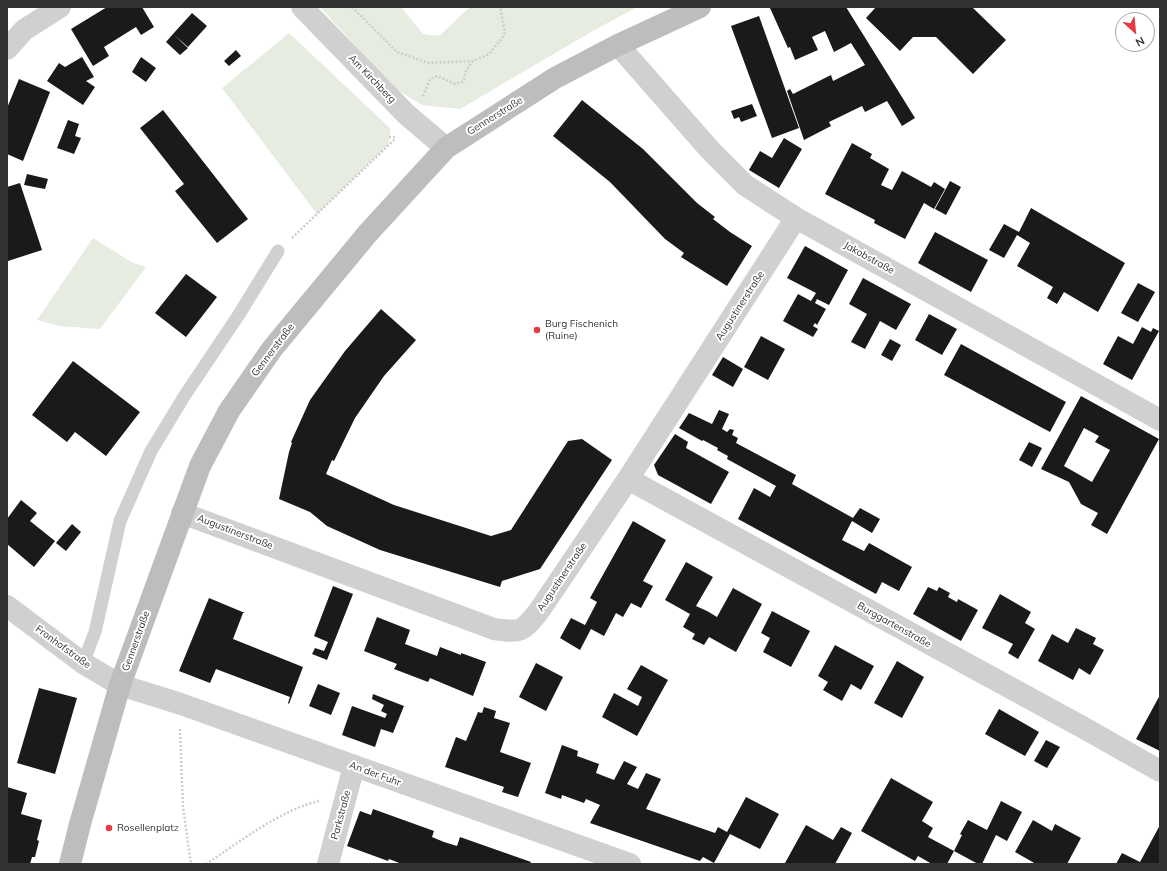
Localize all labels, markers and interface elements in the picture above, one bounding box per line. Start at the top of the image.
north arrow [1115,12,1155,52]
text: N [1133,34,1147,50]
street label: Am Kirchberg [346,52,398,106]
street label: Gennerstraße [465,94,525,138]
street label: Jakobstraße [842,239,896,277]
street label: Augustinerstraße [713,269,767,343]
place label: Burg Fischenich (Ruine) [545,318,618,342]
street label: Gennerstraße [249,321,297,379]
marker: Burg Fischenich (Ruine) [532,325,542,335]
street label: Augustinerstraße [195,512,275,552]
street label: Augustinerstraße [535,540,589,614]
street label: Burggartenstraße [855,600,933,650]
street label: Gennerstraße [120,609,152,673]
street label: Fronhofstraße [33,623,93,671]
street label: An der Fuhr [347,759,403,789]
street label: Parkstraße [329,789,353,841]
place label: Rosellenplatz [117,822,179,834]
marker: Rosellenplatz [104,823,114,833]

